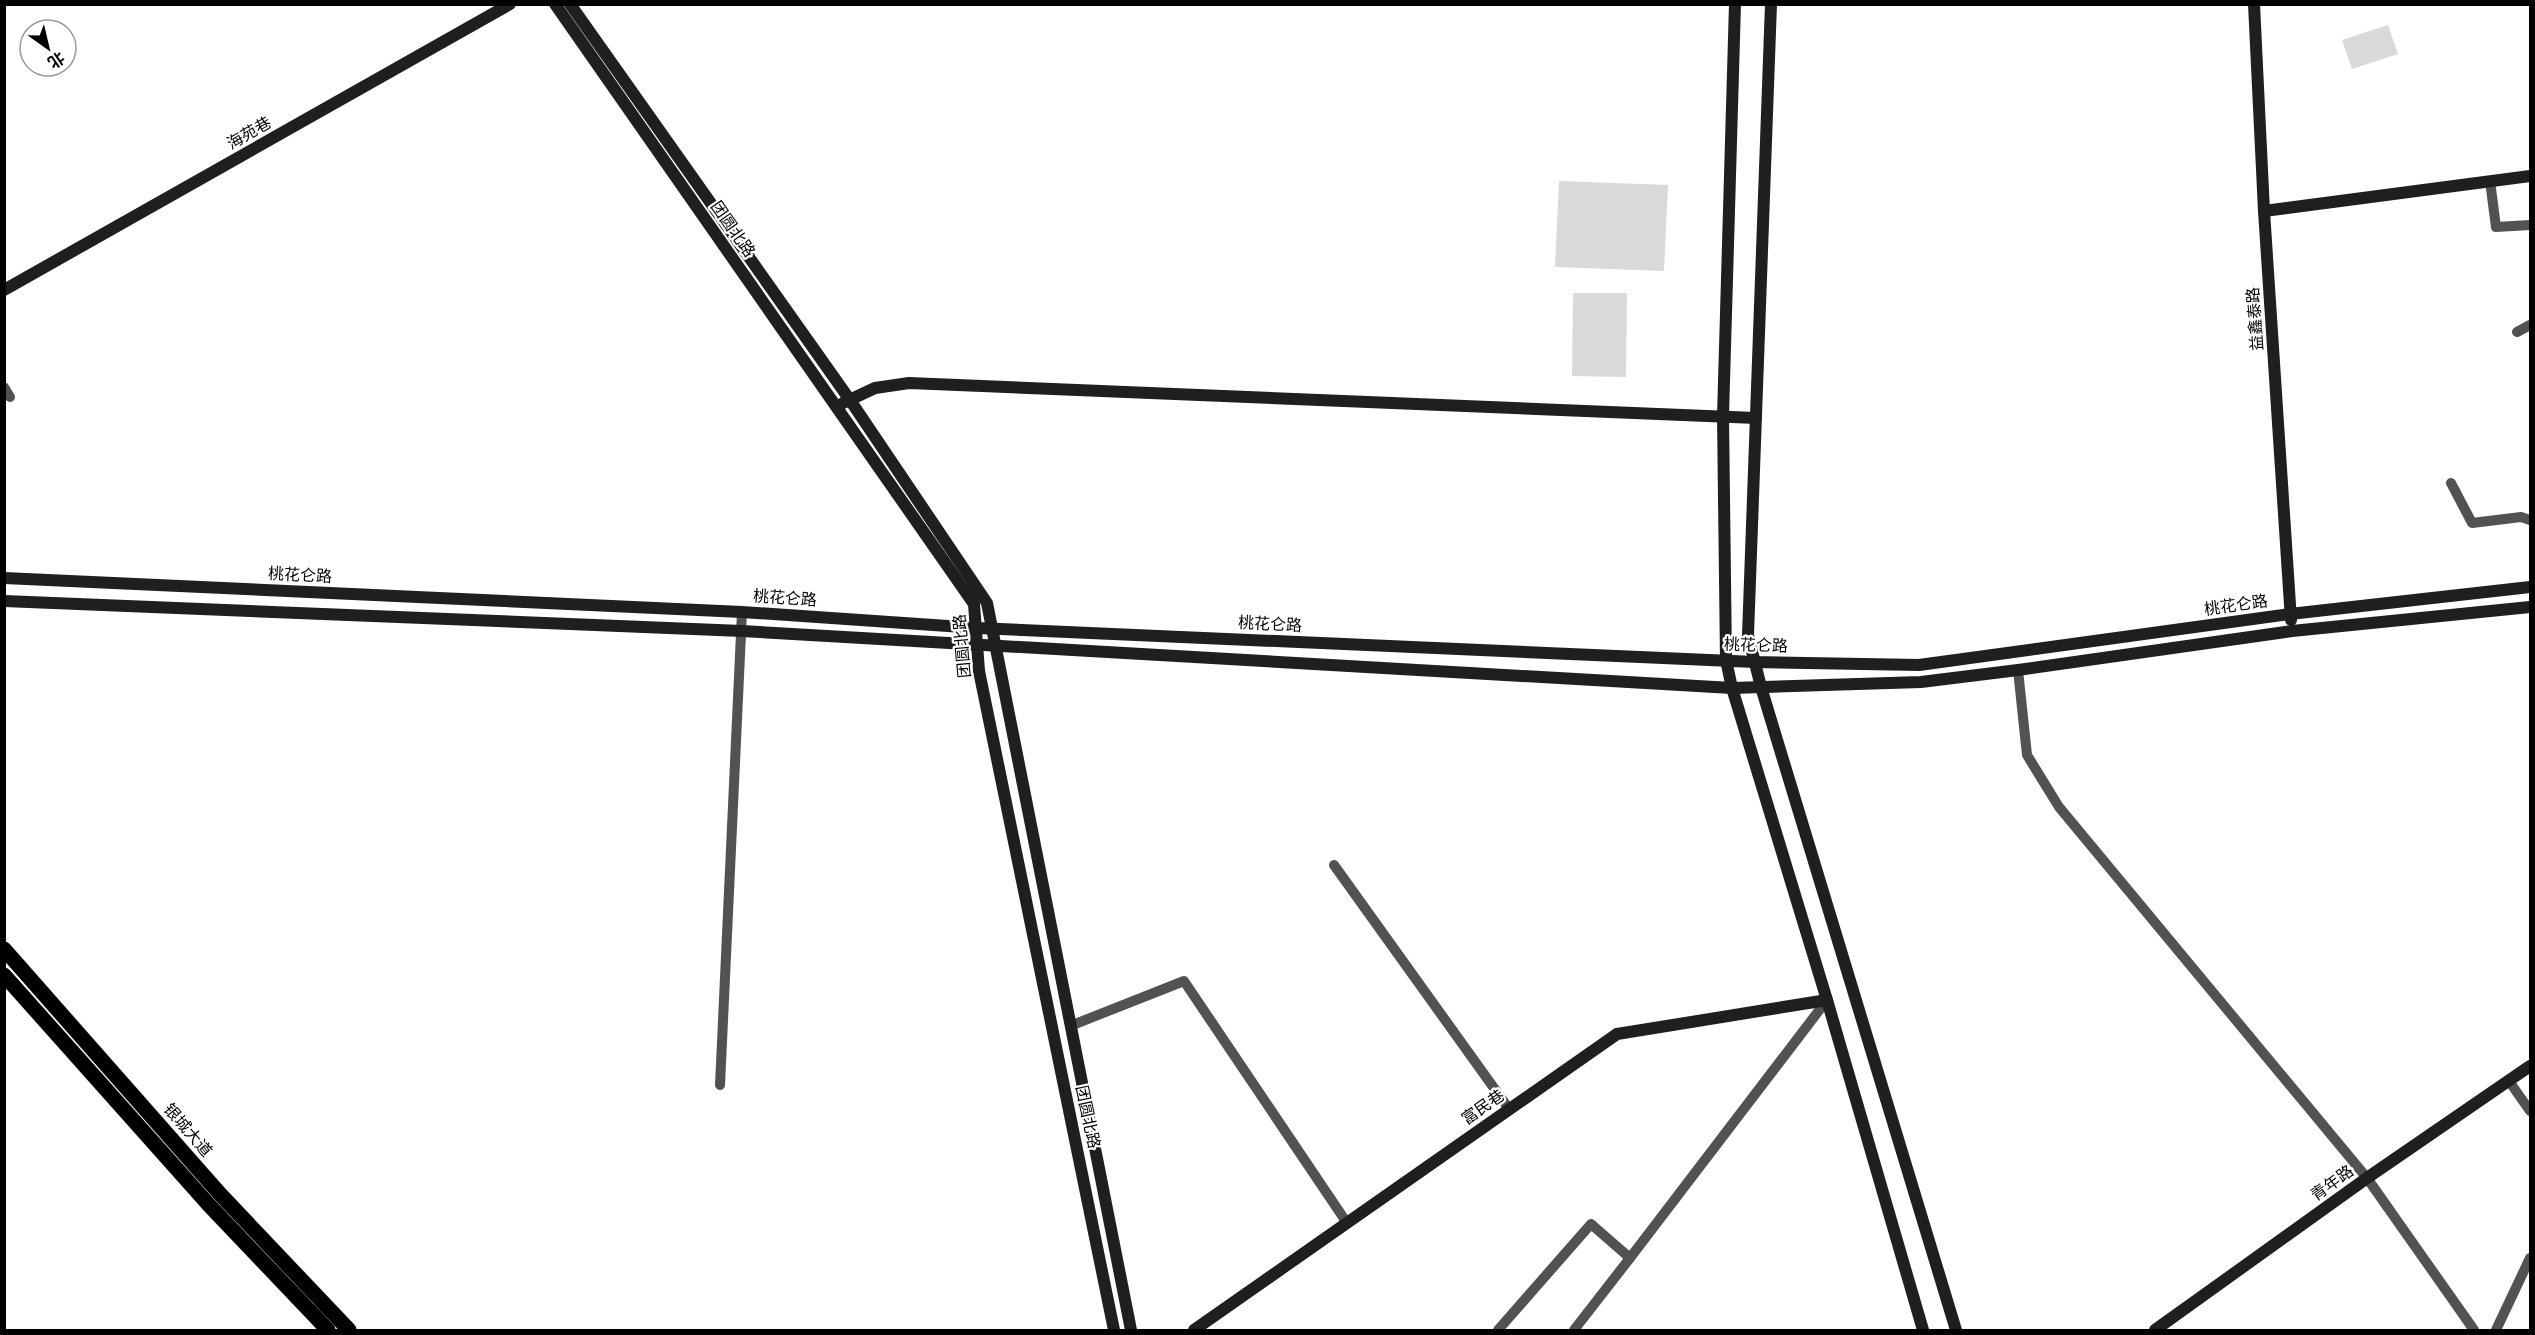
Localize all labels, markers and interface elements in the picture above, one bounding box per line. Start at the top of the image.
north arrow [18,18,78,78]
text: 北 [44,48,68,72]
street label: 海苑巷 [223,113,275,153]
street label: 团圆北路 [707,197,759,261]
street label: 益鑫泰路 [2243,286,2267,352]
street label: 桃花仑路 [268,564,332,586]
street label: 桃花仑路 [752,586,818,610]
street label: 桃花仑路 [2203,591,2269,619]
street label: 团圆北路 [950,613,974,679]
street label: 桃花仑路 [1238,613,1302,635]
street label: 桃花仑路 [1724,634,1788,656]
street label: 团圆北路 [1072,1084,1104,1150]
street label: 富民巷 [1458,1085,1508,1129]
street label: 银城大道 [160,1100,216,1160]
street label: 青年路 [2307,1161,2357,1205]

